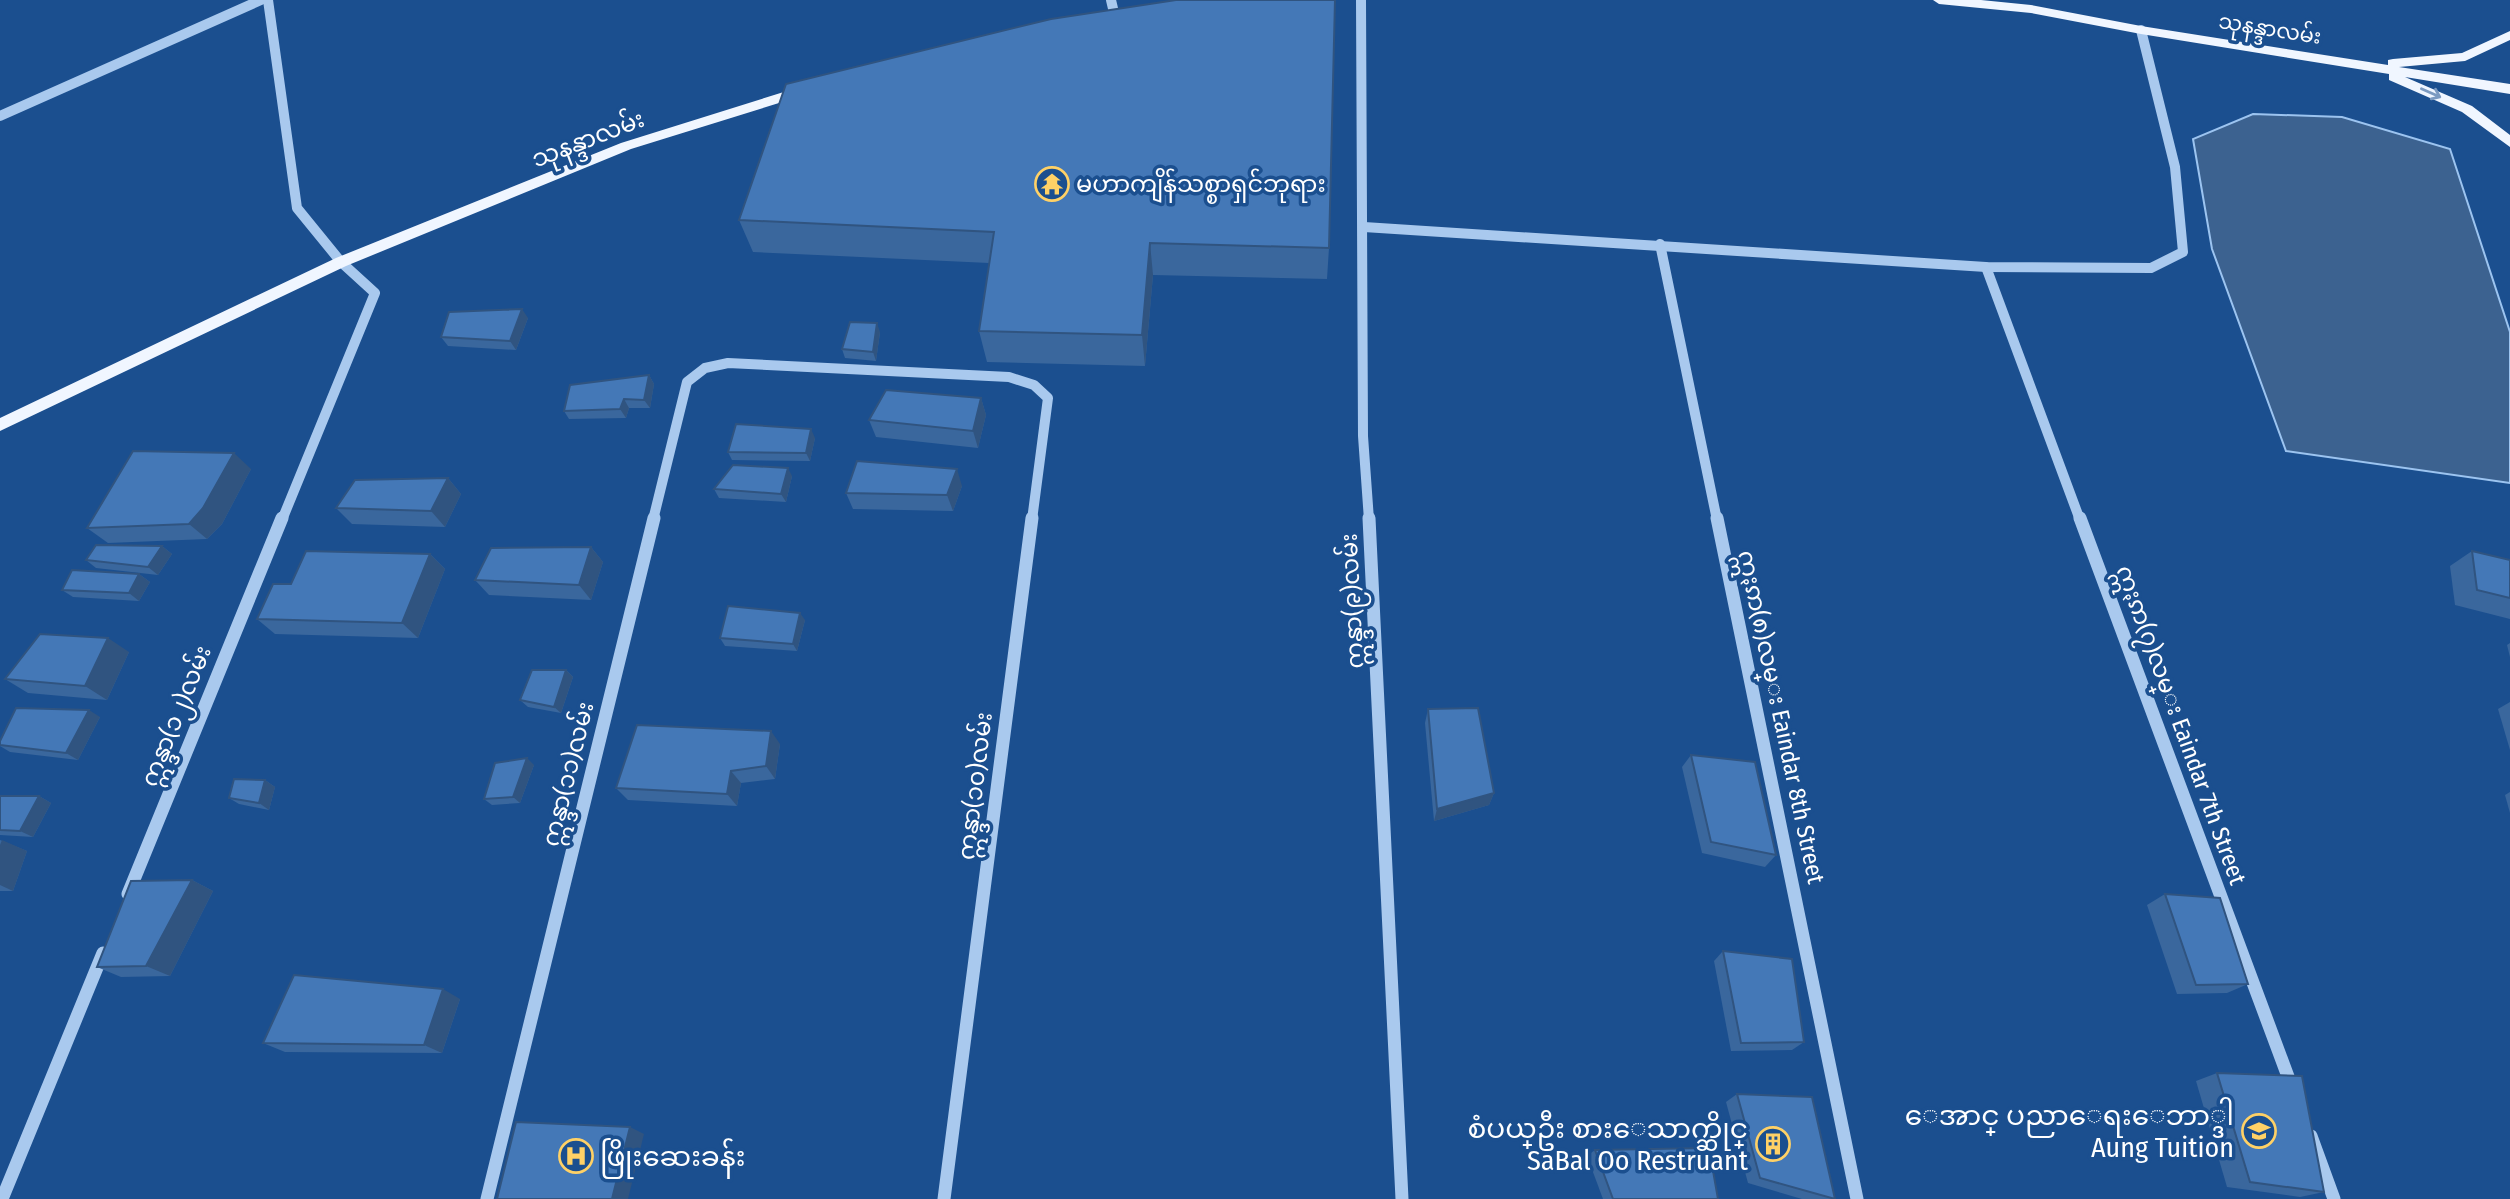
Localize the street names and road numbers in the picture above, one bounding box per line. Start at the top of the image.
street label: သုနန္ဒာလမ်း [2216,5,2324,54]
street label: သုနန္ဒာလမ်း [527,103,650,178]
street label: ဣန္ဒာ(၉)လမ်း [1332,532,1375,669]
street label: ဣႏၵာ(၈)လမ္း Eaindar 8th Street [1727,548,1830,887]
street label: ဣႏၵာ(၇)လမ္း Eaindar 7th Street [2105,562,2252,890]
street label: ဣန္ဒာ(၁၂)လမ်း [133,641,222,793]
street label: ဣန္ဒာ(၁၁)လမ်း [535,698,605,851]
street label: ဣန္ဒာ(၁၀)လမ်း [950,710,1003,862]

